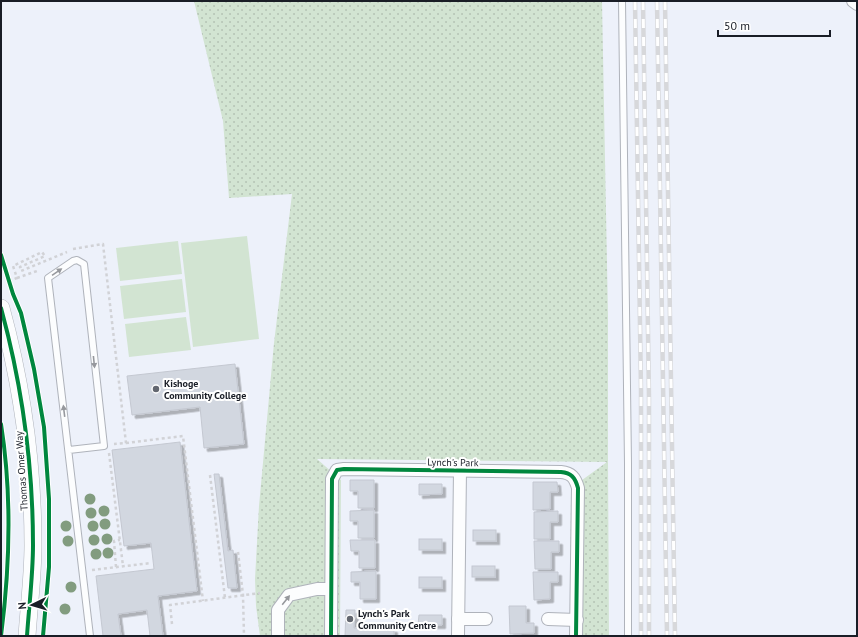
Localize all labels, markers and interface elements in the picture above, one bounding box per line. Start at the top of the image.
scale bar [718,12,830,38]
text: 50 m [724,18,750,33]
one-way arrow [51,268,62,276]
one-way arrow [91,356,98,368]
place label: Kishoge Community College [164,377,246,402]
marker: Kishoge Community College [151,384,161,394]
one-way arrow [61,405,67,417]
street label: Thomas Omer Way [12,430,31,511]
street label: Lynch's Park [427,456,479,469]
north arrow [12,585,52,625]
one-way arrow [282,594,290,605]
text: N [15,602,29,610]
place label: Lynch's Park Community Centre [358,607,436,632]
marker: Lynch's Park Community Centre [345,614,355,624]

